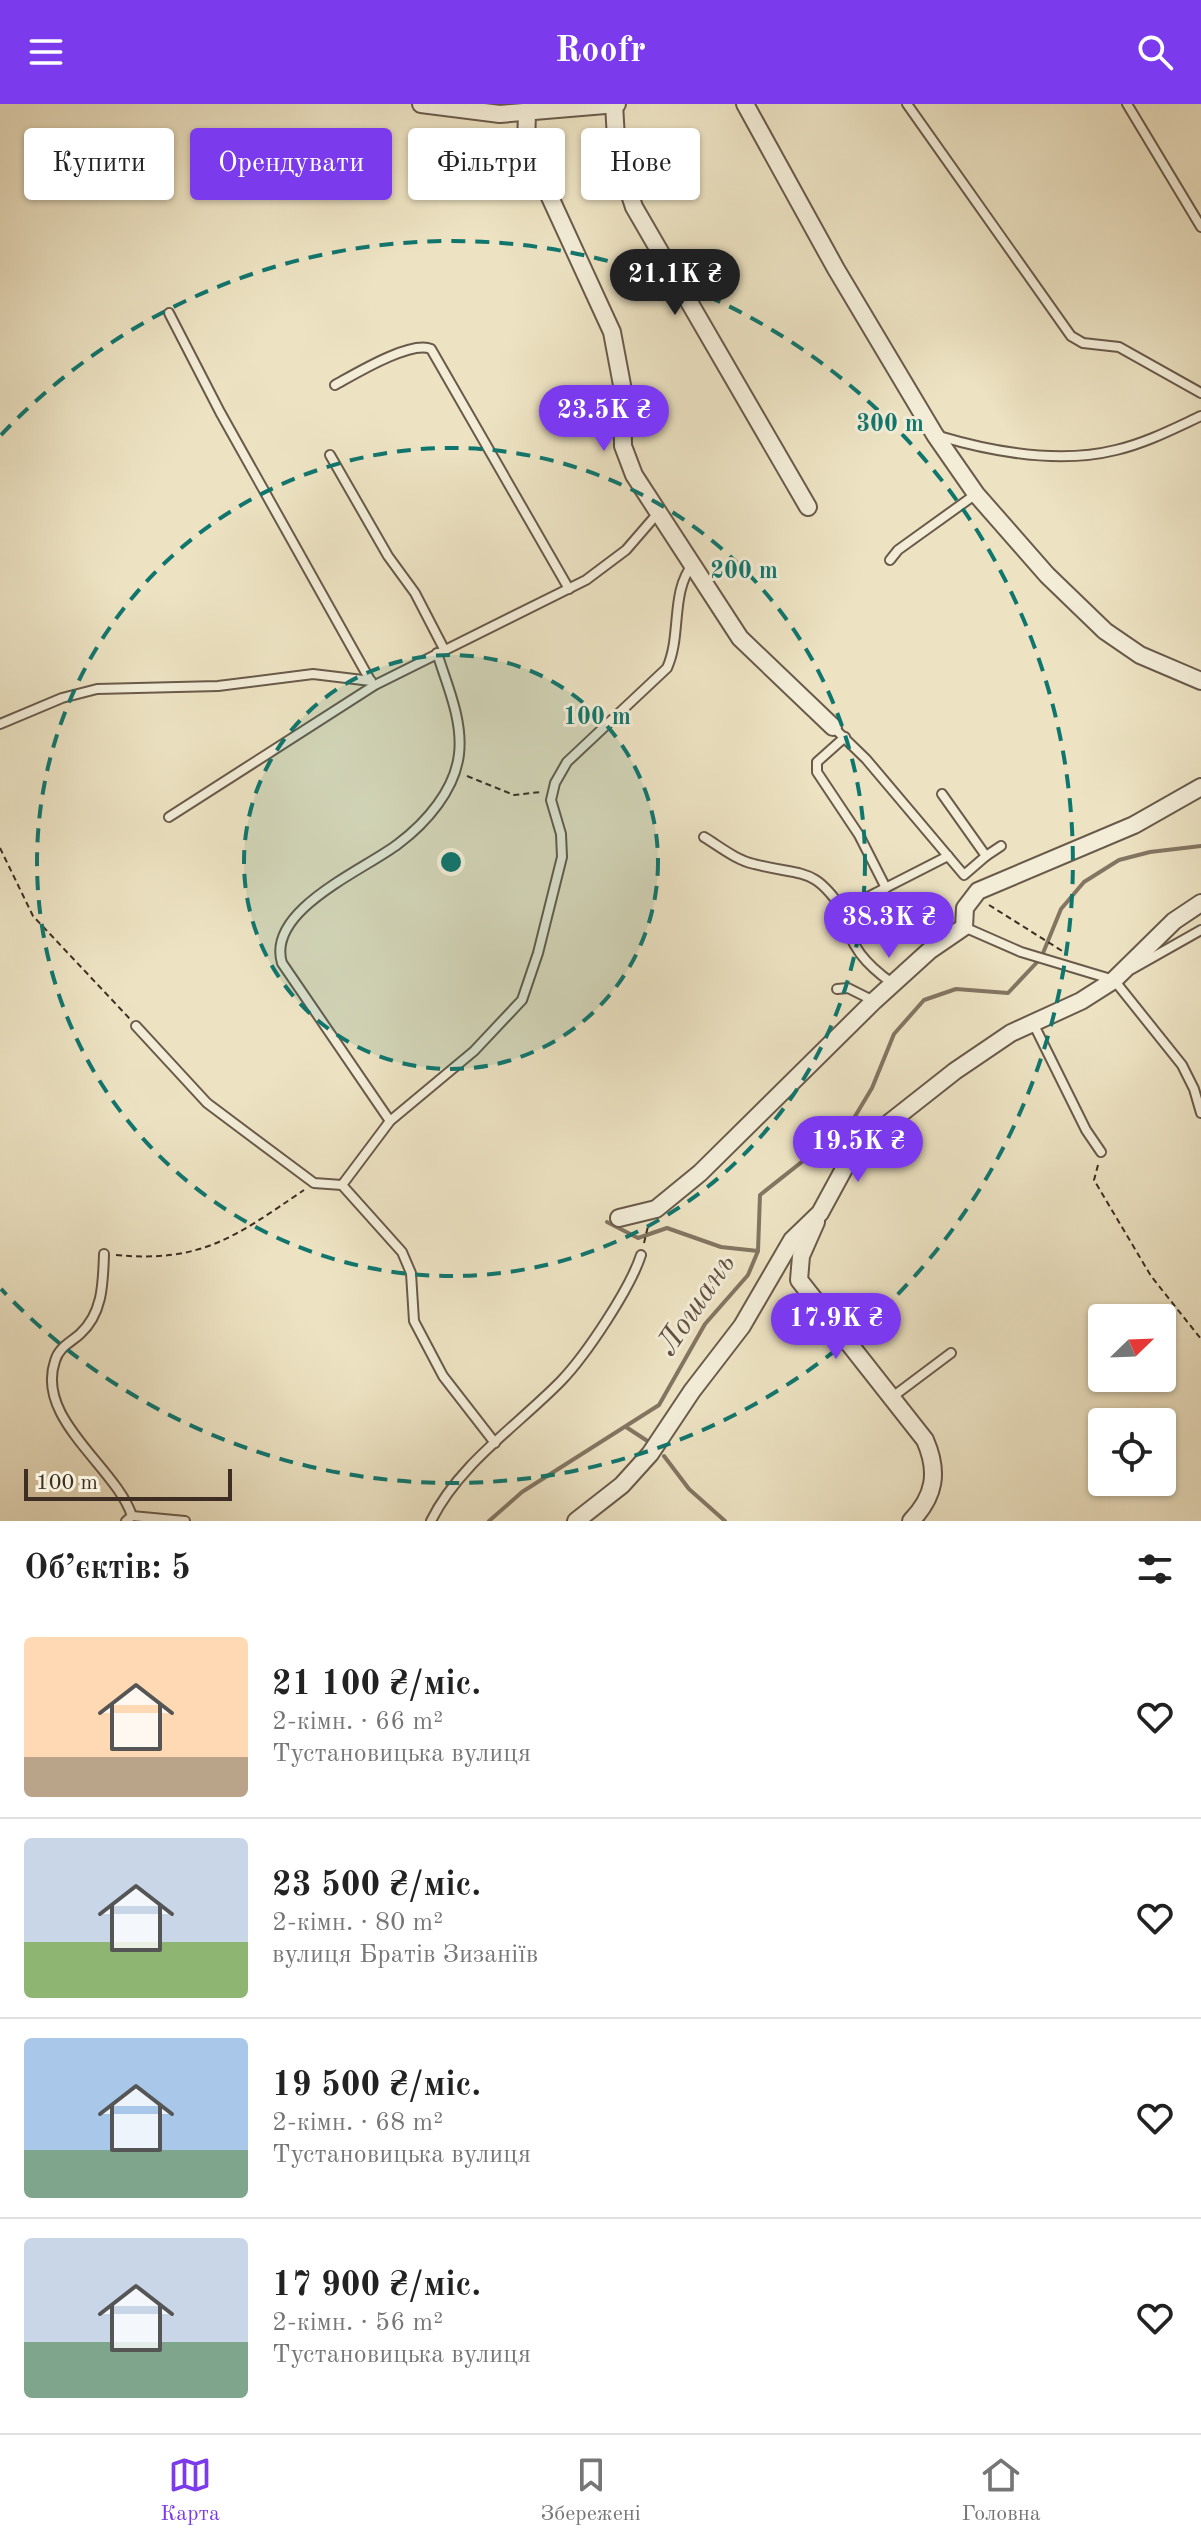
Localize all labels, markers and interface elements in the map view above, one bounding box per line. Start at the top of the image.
icon: menu [24,30,68,74]
icon: search [1133,30,1177,74]
text: Roofr [555,34,646,70]
chip: Купити [24,128,174,200]
chip: Орендувати [190,128,392,200]
chip: Фільтри [408,128,565,200]
chip: Нове [581,128,700,200]
pin: 21.1K ₴ [601,249,749,317]
text: 21.1K ₴ [628,262,722,288]
pin: 23.5K ₴ [530,385,678,453]
text: 23.5K ₴ [557,398,651,424]
text: 300 m [856,413,924,437]
text: 200 m [710,560,778,584]
text: 100 m [563,706,631,730]
centre of rings [437,848,465,876]
pin: 38.3K ₴ [815,892,963,960]
text: 38.3K ₴ [842,905,936,931]
pin: 19.5K ₴ [784,1116,932,1184]
text: 19.5K ₴ [811,1129,905,1155]
water label: Лошань [651,1248,743,1362]
pin: 17.9K ₴ [762,1293,910,1361]
north arrow [1088,1304,1176,1392]
map controls [1088,1304,1176,1496]
text: 17.9K ₴ [789,1306,883,1332]
button: locate [1088,1408,1176,1496]
scale bar [24,1465,232,1501]
text: 100 m [36,1472,98,1494]
icon: filters [1133,1547,1177,1591]
text: Об’єктів: 5 [24,1552,191,1586]
text: 21 100 ₴/міс. [272,1668,481,1702]
icon: home [88,1669,184,1765]
icon: heart [1133,1695,1177,1739]
text: 2-кімн. · 66 m² [272,1709,443,1735]
text: Тустановицька вулиця [272,1741,531,1767]
text: 23 500 ₴/міс. [272,1869,481,1903]
icon: home [88,1870,184,1966]
icon: heart [1133,1896,1177,1940]
text: 2-кімн. · 80 m² [272,1910,443,1936]
text: вулиця Братів Зизаніїв [272,1942,538,1968]
text: 19 500 ₴/міс. [272,2069,481,2103]
icon: home [88,2070,184,2166]
icon: heart [1133,2096,1177,2140]
text: 2-кімн. · 68 m² [272,2110,443,2136]
text: Тустановицька вулиця [272,2142,531,2168]
text: 17 900 ₴/міс. [272,2269,481,2303]
icon: home [88,2270,184,2366]
icon: heart [1133,2296,1177,2340]
text: 2-кімн. · 56 m² [272,2310,443,2336]
text: Тустановицька вулиця [272,2342,531,2368]
tab: Карта [160,2453,220,2528]
tab: Збережені [541,2453,641,2528]
tab: Головна [962,2453,1041,2528]

